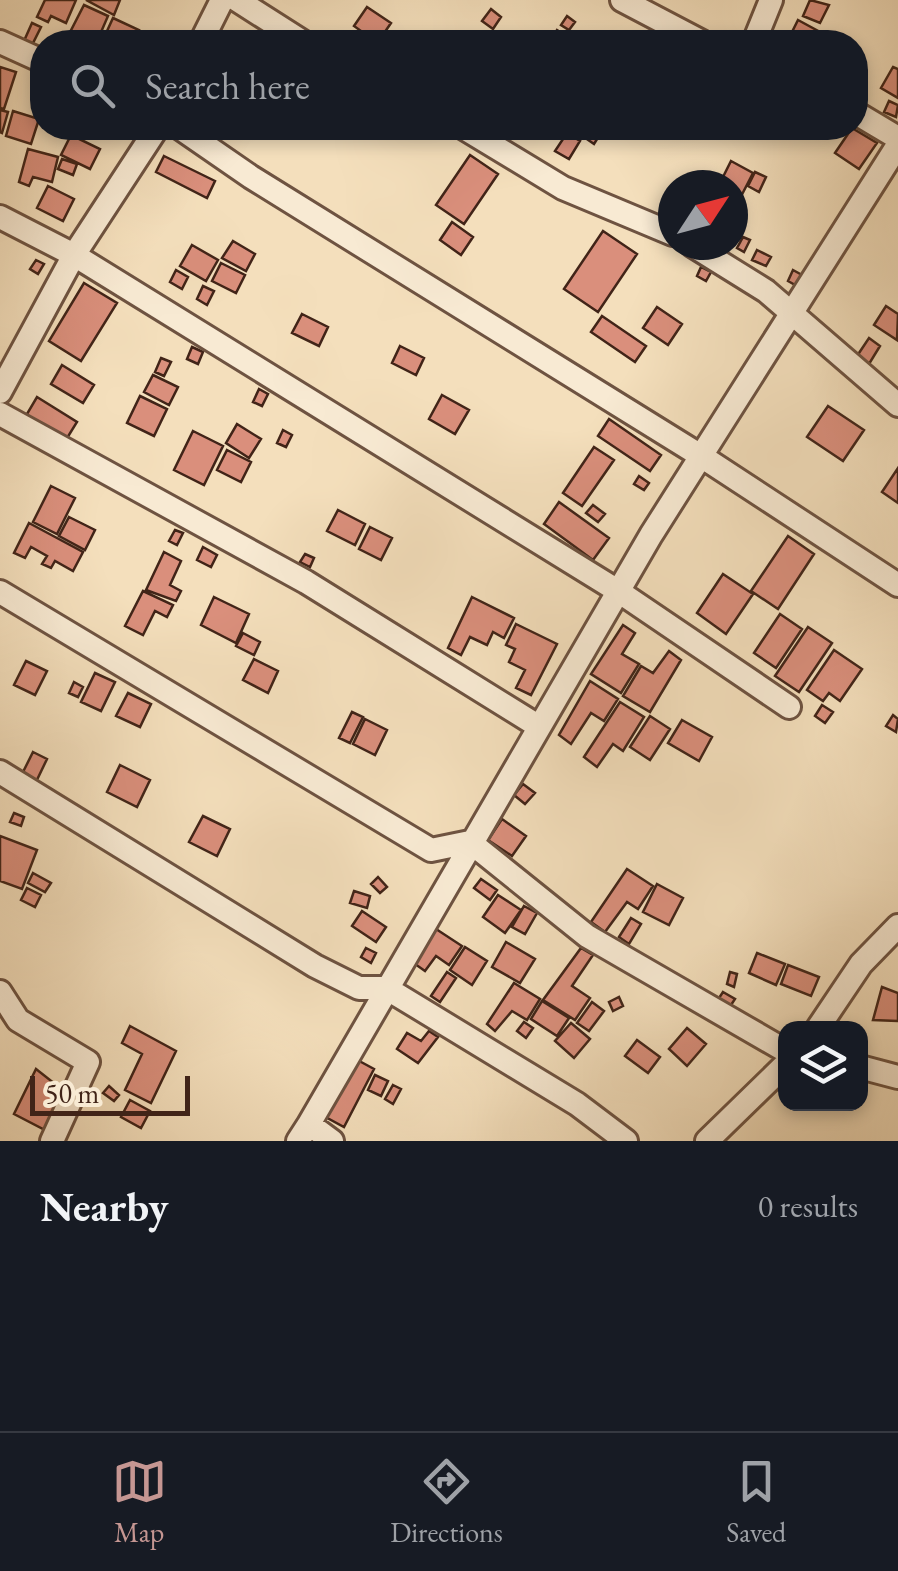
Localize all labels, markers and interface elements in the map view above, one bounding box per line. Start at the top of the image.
search box [30,30,868,140]
icon: search [65,58,120,113]
text: Search here [145,61,310,110]
north arrow [658,170,748,260]
map controls [778,1021,868,1111]
button: layers [778,1021,868,1111]
scale bar [30,1071,190,1116]
text: 50 m [45,1075,99,1111]
text: Nearby [40,1179,169,1234]
text: 0 results [758,1185,858,1227]
tab: Map [112,1454,167,1550]
tab: Directions [390,1454,503,1550]
tab: Saved [726,1454,786,1550]

